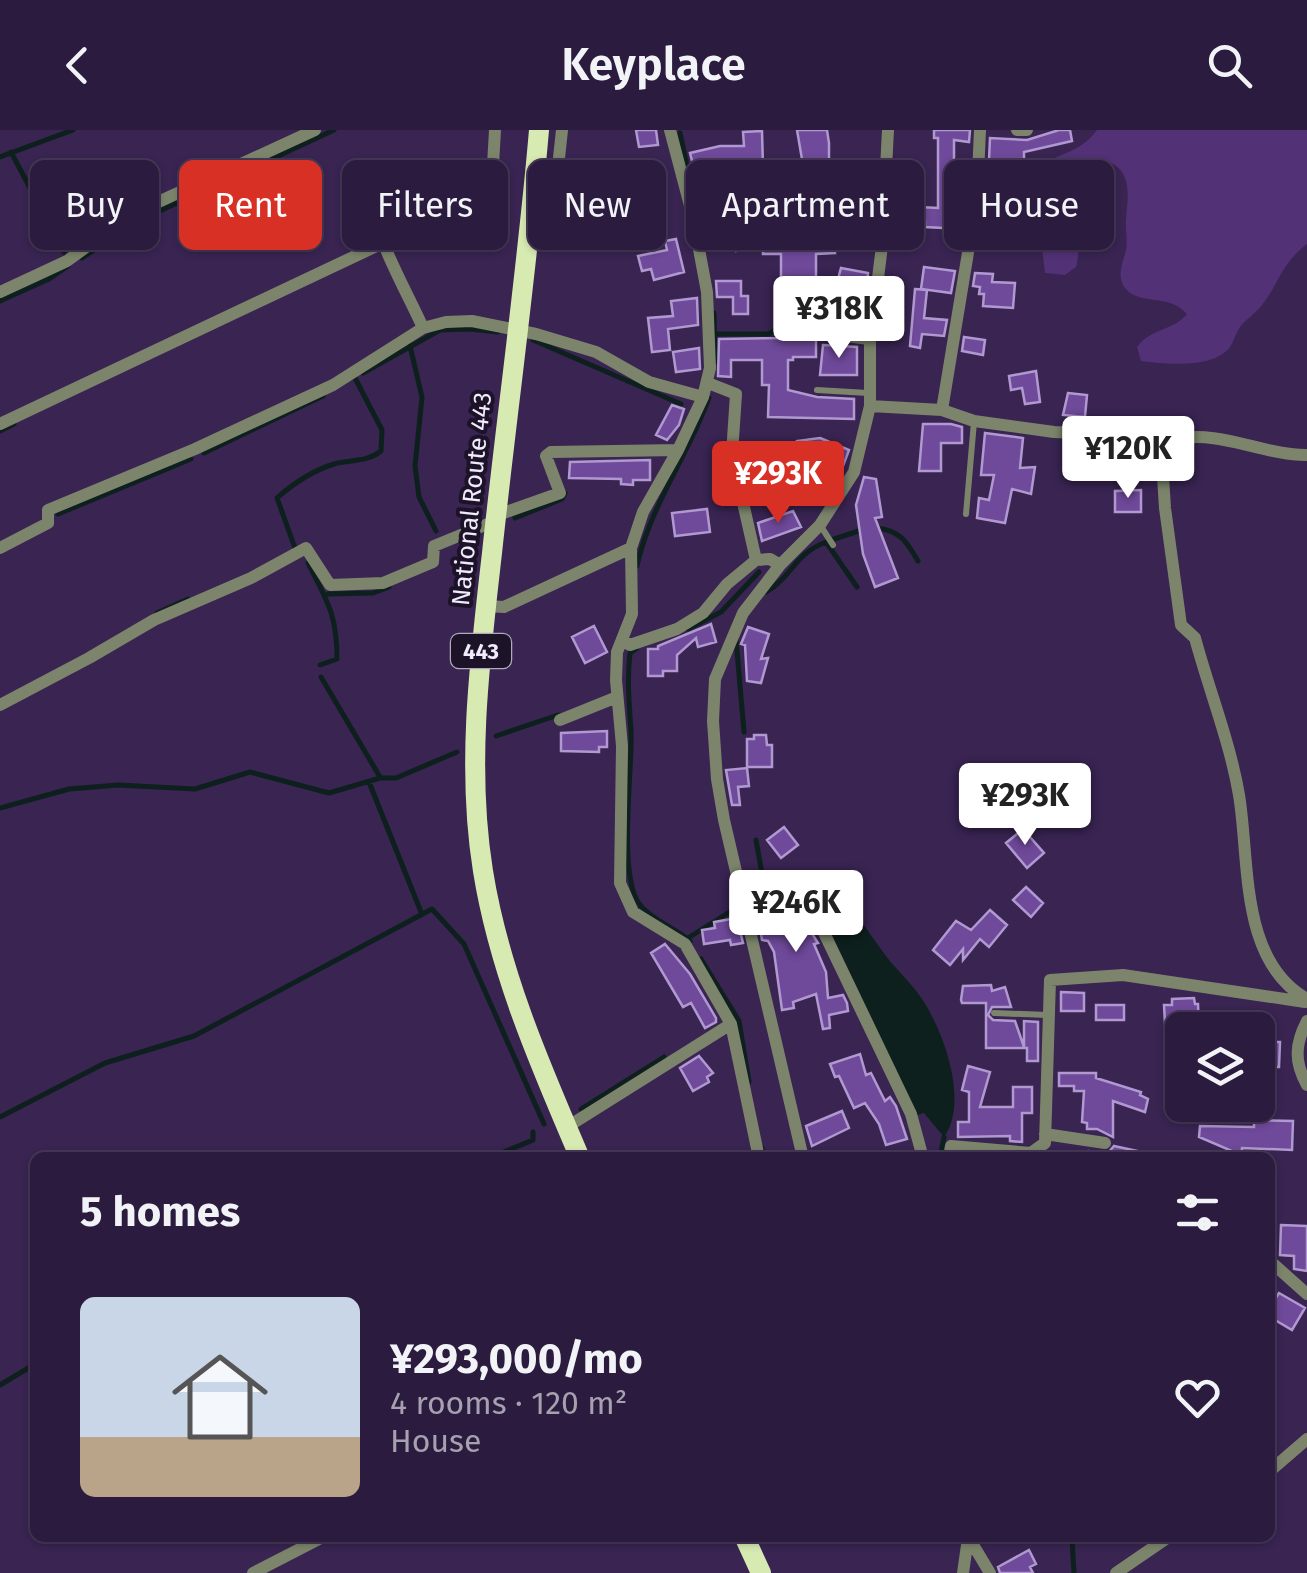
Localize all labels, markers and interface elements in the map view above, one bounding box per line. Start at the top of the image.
icon: back [50,38,105,93]
text: Keyplace [561,38,746,92]
icon: search [1202,38,1257,93]
chip: Buy [30,160,159,250]
chip: Rent [179,160,322,250]
chip: Filters [342,160,508,250]
chip: New [528,160,666,250]
chip: Apartment [686,160,924,250]
chip: House [944,160,1114,250]
pin: ¥318K [769,276,909,361]
text: ¥318K [795,289,883,327]
street label: National Route 443 [446,391,498,607]
pin: ¥120K [1058,416,1198,501]
text: ¥120K [1084,429,1172,467]
pin: ¥293K [708,441,848,526]
text: ¥293K [734,454,822,492]
road number: 443 [451,634,511,668]
pin: ¥293K [955,763,1095,848]
text: ¥293K [981,776,1069,814]
pin: ¥246K [726,870,866,955]
text: ¥246K [751,883,841,921]
map controls [1165,1012,1275,1122]
button: layers [1165,1012,1275,1122]
icon: filters [1170,1185,1225,1240]
text: 5 homes [80,1187,240,1237]
text: ¥293,000/mo [390,1334,643,1384]
icon: home [160,1337,280,1457]
icon: heart [1170,1370,1225,1425]
text: 4 rooms · 120 m² [390,1384,627,1422]
text: House [390,1422,481,1460]

